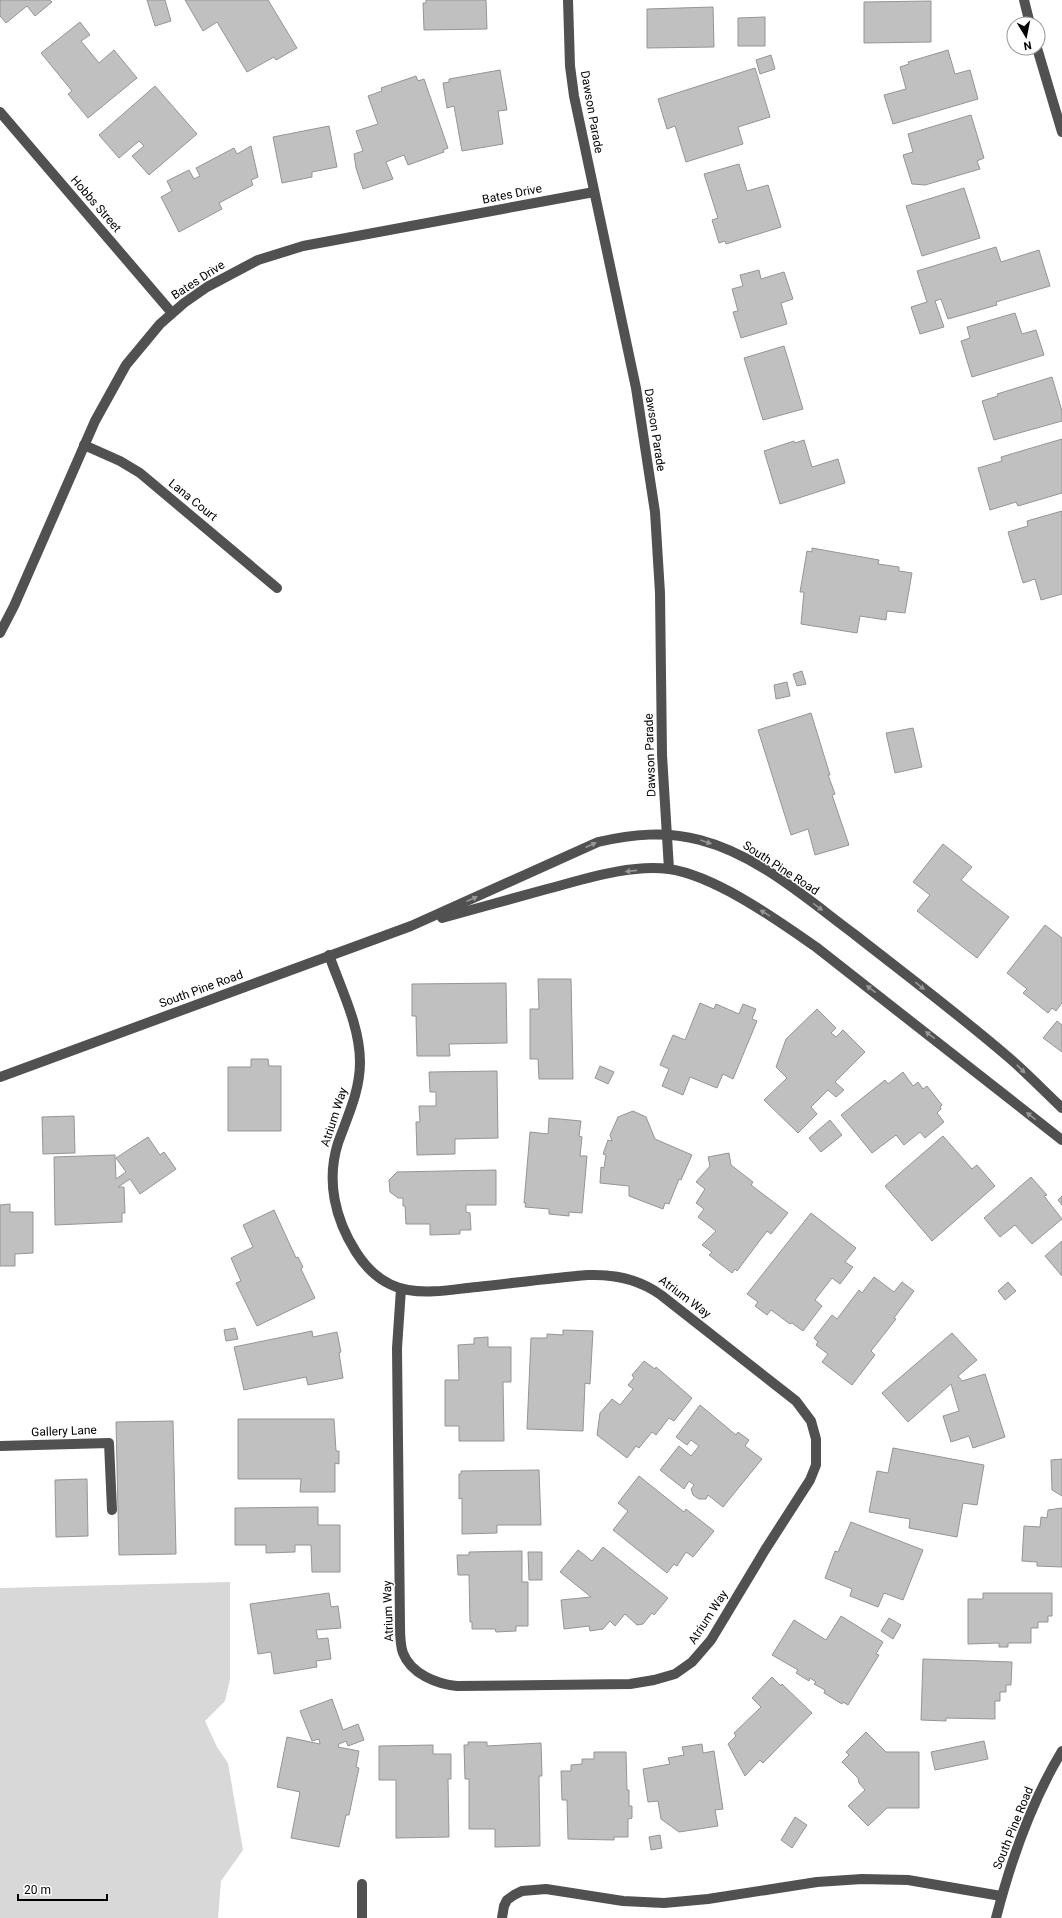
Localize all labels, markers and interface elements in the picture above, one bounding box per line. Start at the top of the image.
north arrow [1006,16,1046,56]
text: N [1022,38,1033,52]
street label: Dawson Parade [578,70,606,154]
street label: Hobbs Street [68,173,124,235]
street label: Bates Drive [481,181,543,207]
street label: Bates Drive [169,258,227,302]
street label: Dawson Parade [642,388,668,472]
street label: Lana Court [166,476,220,524]
street label: Dawson Parade [642,713,658,797]
street label: South Pine Road [740,838,822,898]
one-way arrow [700,839,712,845]
one-way arrow [585,842,596,848]
one-way arrow [624,867,637,874]
one-way arrow [467,896,478,902]
one-way arrow [812,903,823,911]
one-way arrow [759,909,771,916]
street label: South Pine Road [157,967,245,1011]
one-way arrow [915,982,926,991]
one-way arrow [865,985,876,993]
one-way arrow [924,1031,935,1039]
one-way arrow [1016,1064,1026,1074]
street label: Atrium Way [318,1085,350,1148]
one-way arrow [1026,1112,1037,1120]
street label: Atrium Way [656,1273,714,1321]
street label: Gallery Lane [31,1423,97,1439]
street label: Atrium Way [380,1580,396,1642]
street label: Atrium Way [685,1587,731,1647]
street label: South Pine Road [990,1785,1036,1871]
scale bar [18,1876,107,1902]
text: 20 m [24,1883,51,1897]

